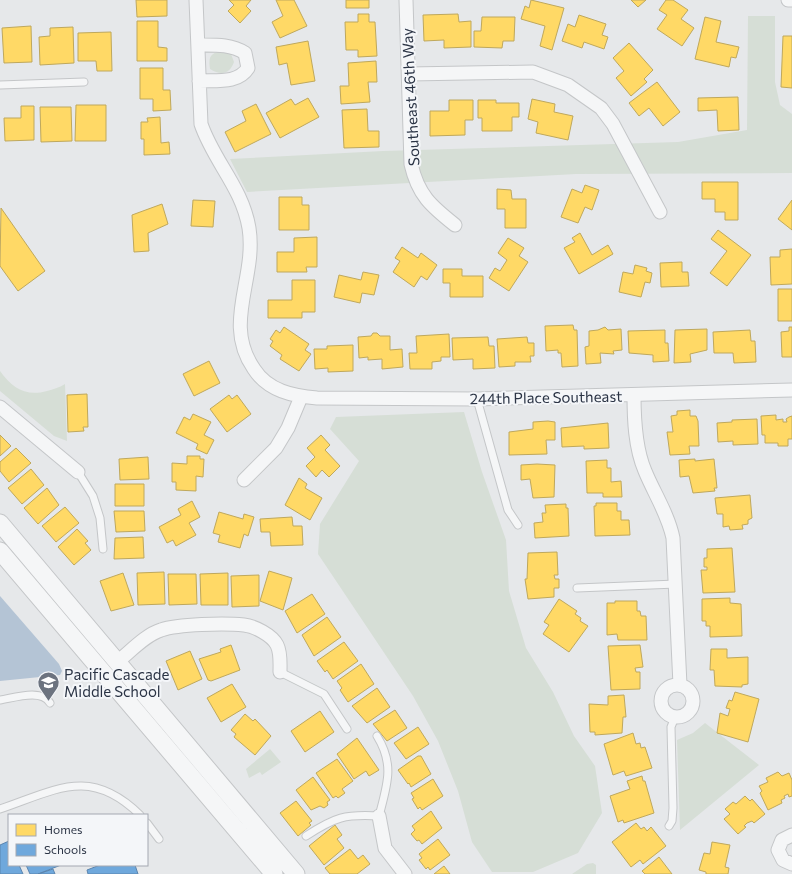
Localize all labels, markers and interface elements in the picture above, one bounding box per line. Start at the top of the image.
street label: Southeast 46th Way [397,27,423,166]
street label: 244th Place Southeast [470,387,622,407]
place label: Pacific Cascade Middle School [64,665,169,700]
school or university icon: Pacific Cascade Middle School [36,670,62,703]
legend [8,814,148,866]
text: Homes [44,822,82,836]
text: Schools [44,842,87,856]

